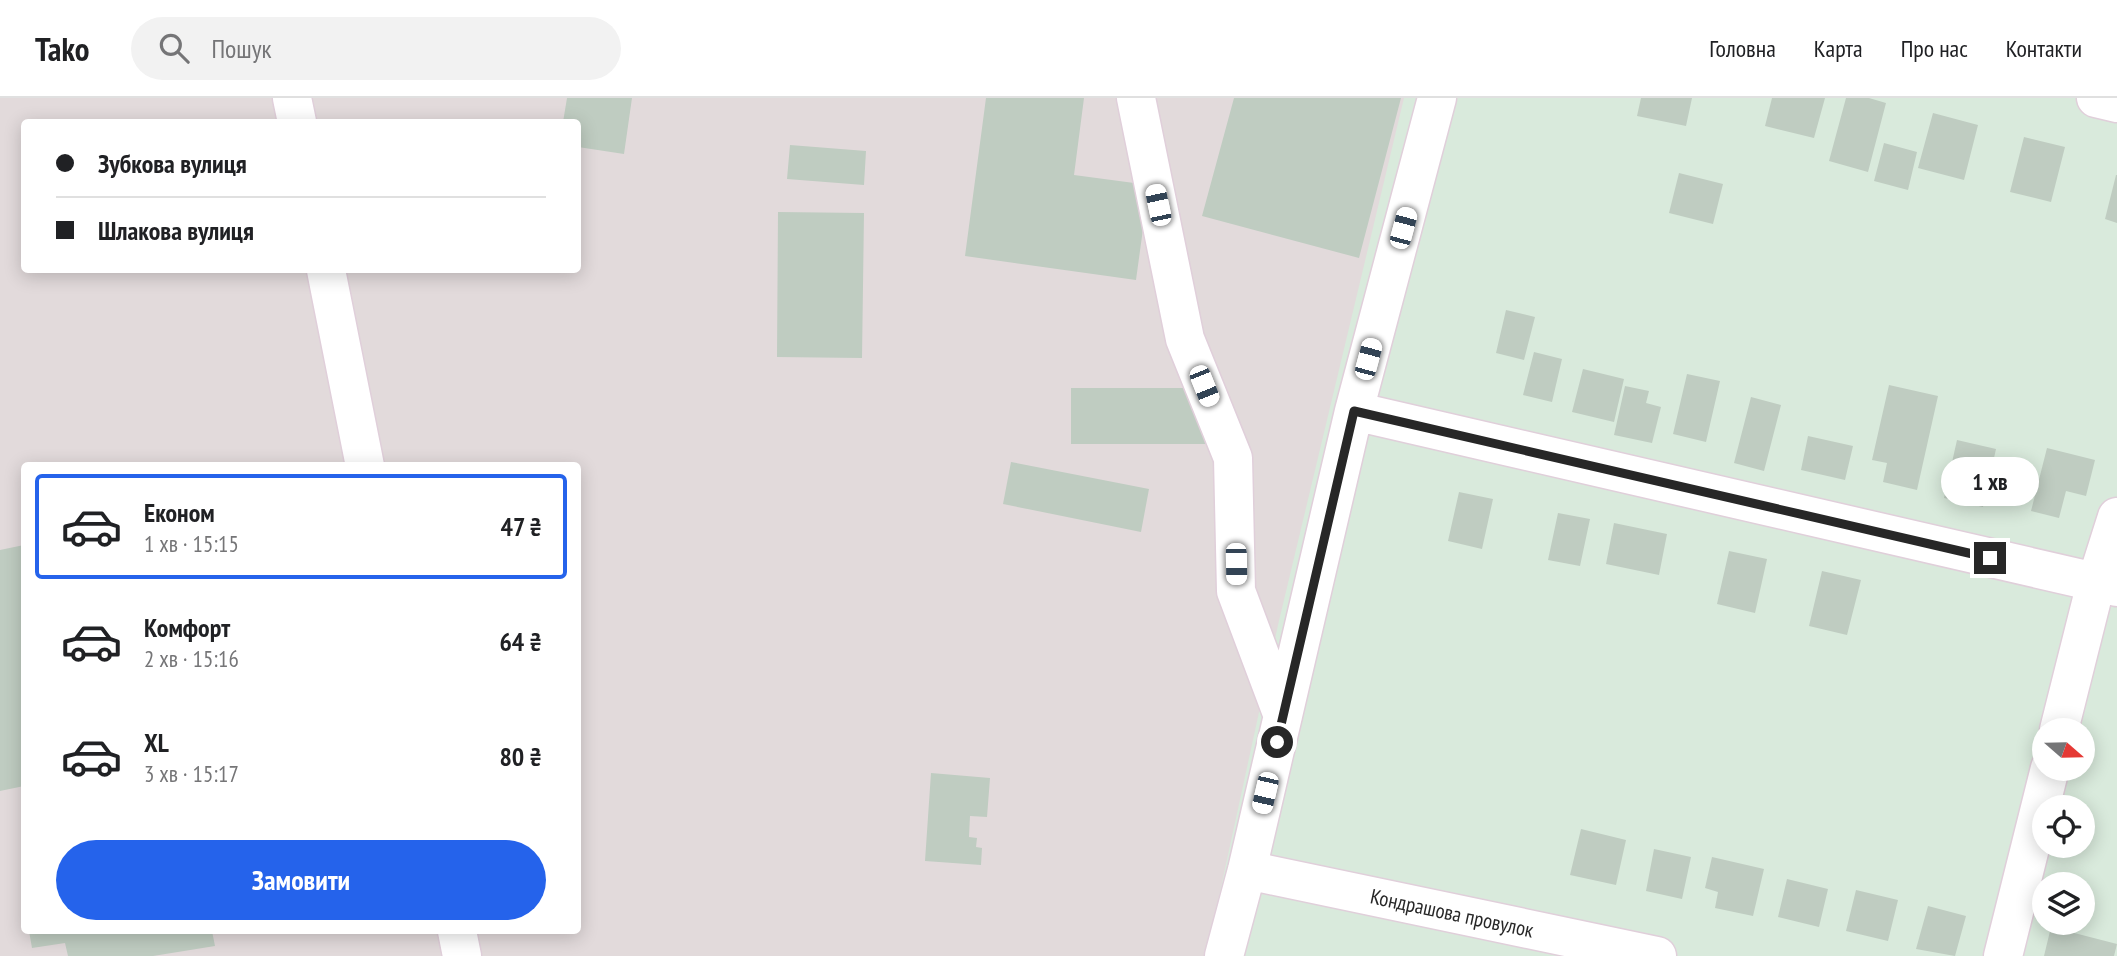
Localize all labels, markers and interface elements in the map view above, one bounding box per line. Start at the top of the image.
search box [131,17,621,80]
text: Tako [35,27,89,70]
icon: search [155,29,193,67]
text: Пошук [211,32,272,65]
text: Головна [1709,33,1776,64]
text: Карта [1814,33,1863,64]
text: Про нас [1901,33,1968,64]
text: Контакти [2006,33,2082,64]
text: Зубкова вулиця [98,147,247,180]
car [1144,182,1173,228]
car [1388,205,1419,251]
text: Шлакова вулиця [98,214,254,247]
car [1353,336,1384,382]
car [1187,363,1222,409]
callout: 1 хв [1941,456,2039,505]
text: 1 хв [1972,467,2008,496]
icon: car [60,495,123,558]
text: Економ [144,496,215,529]
text: 47 ₴ [501,510,542,543]
text: 1 хв · 15:15 [144,529,239,558]
route end [1974,542,2006,574]
car [1226,543,1247,585]
icon: car [60,610,123,673]
text: Комфорт [144,611,230,644]
text: 64 ₴ [499,625,542,658]
text: 2 хв · 15:16 [144,644,239,673]
north arrow [2032,718,2095,780]
map controls [2032,718,2095,935]
icon: car [60,725,123,788]
text: XL [144,726,169,759]
route start [1261,726,1293,758]
text: 80 ₴ [499,740,542,773]
text: 3 хв · 15:17 [144,759,239,788]
car [1251,770,1280,816]
button: locate [2032,795,2095,858]
button: Замовити [56,840,546,920]
button: layers [2032,872,2095,935]
street label: Кондрашова провулок [1368,883,1536,943]

